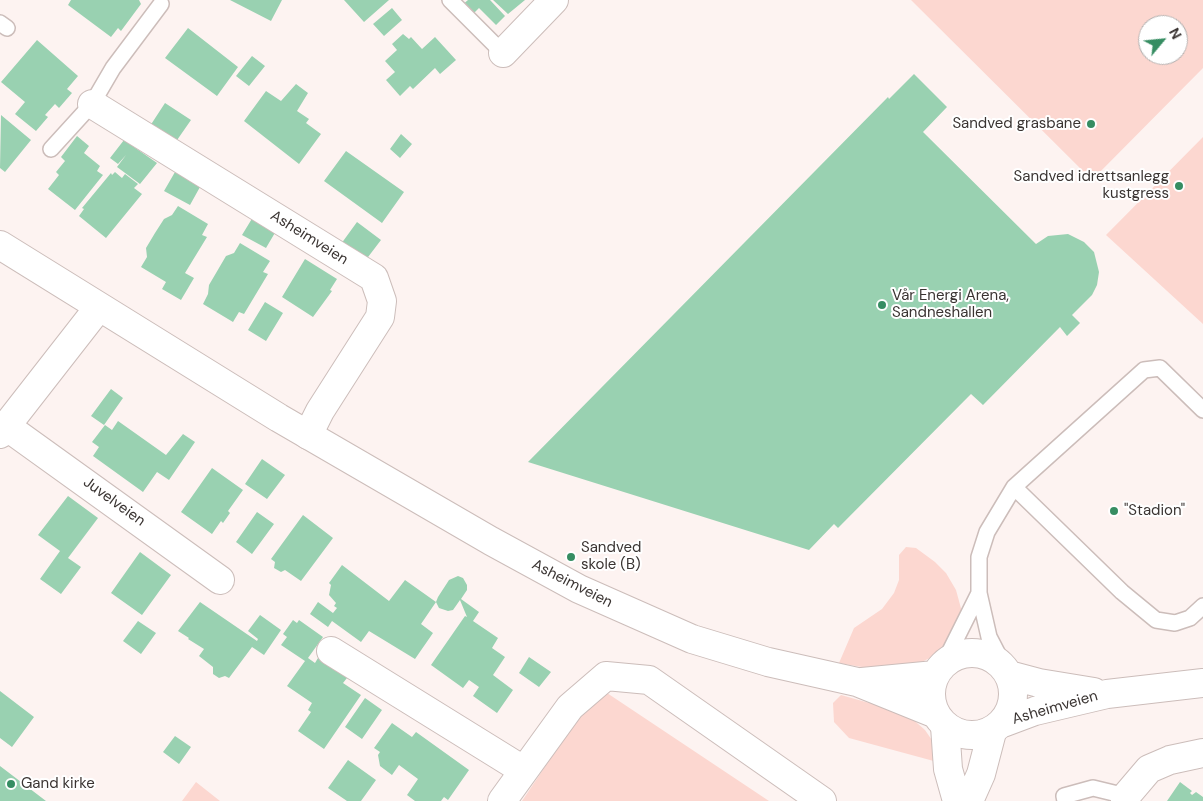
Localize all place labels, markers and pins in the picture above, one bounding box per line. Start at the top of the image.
place label: Sandved grasbane [952,115,1081,133]
marker: Sandved grasbane [1085,118,1097,130]
place label: Sandved idrettsanlegg kustgress [1014,168,1169,203]
marker: Sandved idrettsanlegg kustgress [1173,180,1185,192]
place label: Vår Energi Arena, Sandneshallen [892,287,1009,322]
marker: Vår Energi Arena, Sandneshallen [876,299,888,311]
place label: "Stadion" [1124,502,1185,520]
marker: "Stadion" [1108,505,1120,517]
place label: Sandved skole (B) [581,539,641,574]
marker: Sandved skole (B) [565,551,577,563]
place label: Gand kirke [21,775,95,793]
marker: Gand kirke [5,778,17,790]

